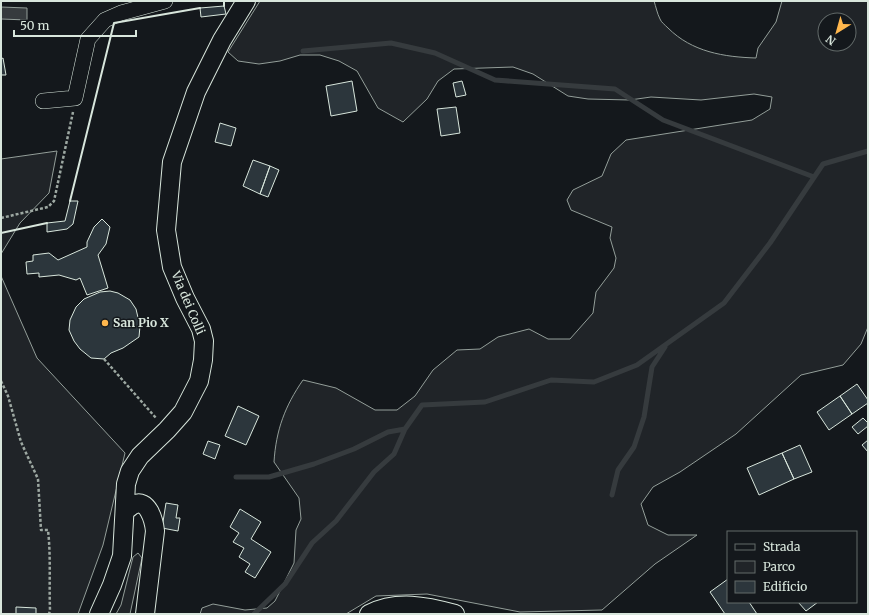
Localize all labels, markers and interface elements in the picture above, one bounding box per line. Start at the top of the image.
scale bar [14,12,136,38]
north arrow [817,12,857,52]
text: 50 m [20,18,49,33]
text: N [823,32,839,48]
street label: Via dei Colli [168,268,209,337]
place label: San Pio X [113,315,169,330]
marker: San Pio X [100,318,110,328]
legend [727,531,857,603]
text: Strada [763,539,801,554]
text: Parco [763,559,795,574]
text: Edificio [763,579,807,594]

